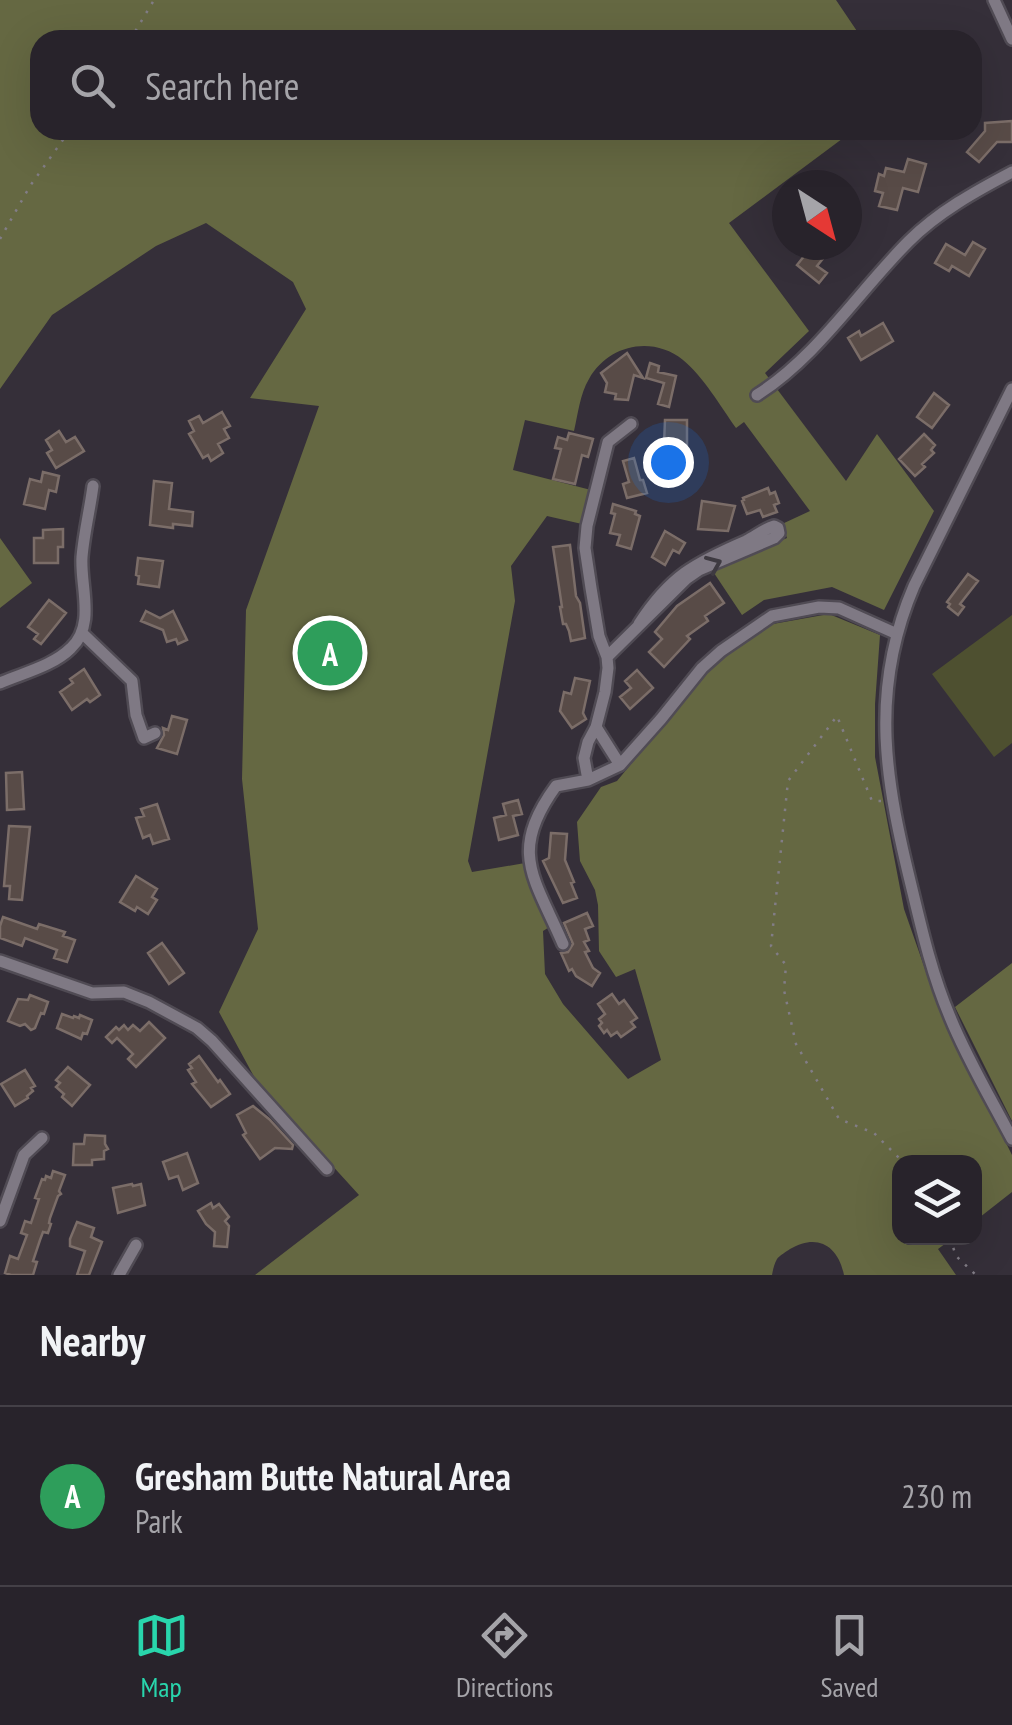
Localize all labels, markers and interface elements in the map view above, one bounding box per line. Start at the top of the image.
search box [30,30,982,140]
icon: search [65,58,120,113]
text: Search here [145,61,299,110]
north arrow [772,170,862,260]
your location [643,437,694,488]
one-way arrow [704,556,722,576]
pin: A [298,616,362,690]
map controls [892,1155,982,1245]
button: layers [892,1155,982,1245]
text: Nearby [40,1313,145,1368]
text: Gresham Butte Natural Area [135,1451,511,1500]
text: A [64,1475,81,1517]
text: 230 m [901,1475,972,1517]
text: Park [135,1500,183,1542]
tab: Map [134,1608,189,1705]
tab: Directions [456,1608,553,1705]
tab: Saved [821,1608,878,1705]

